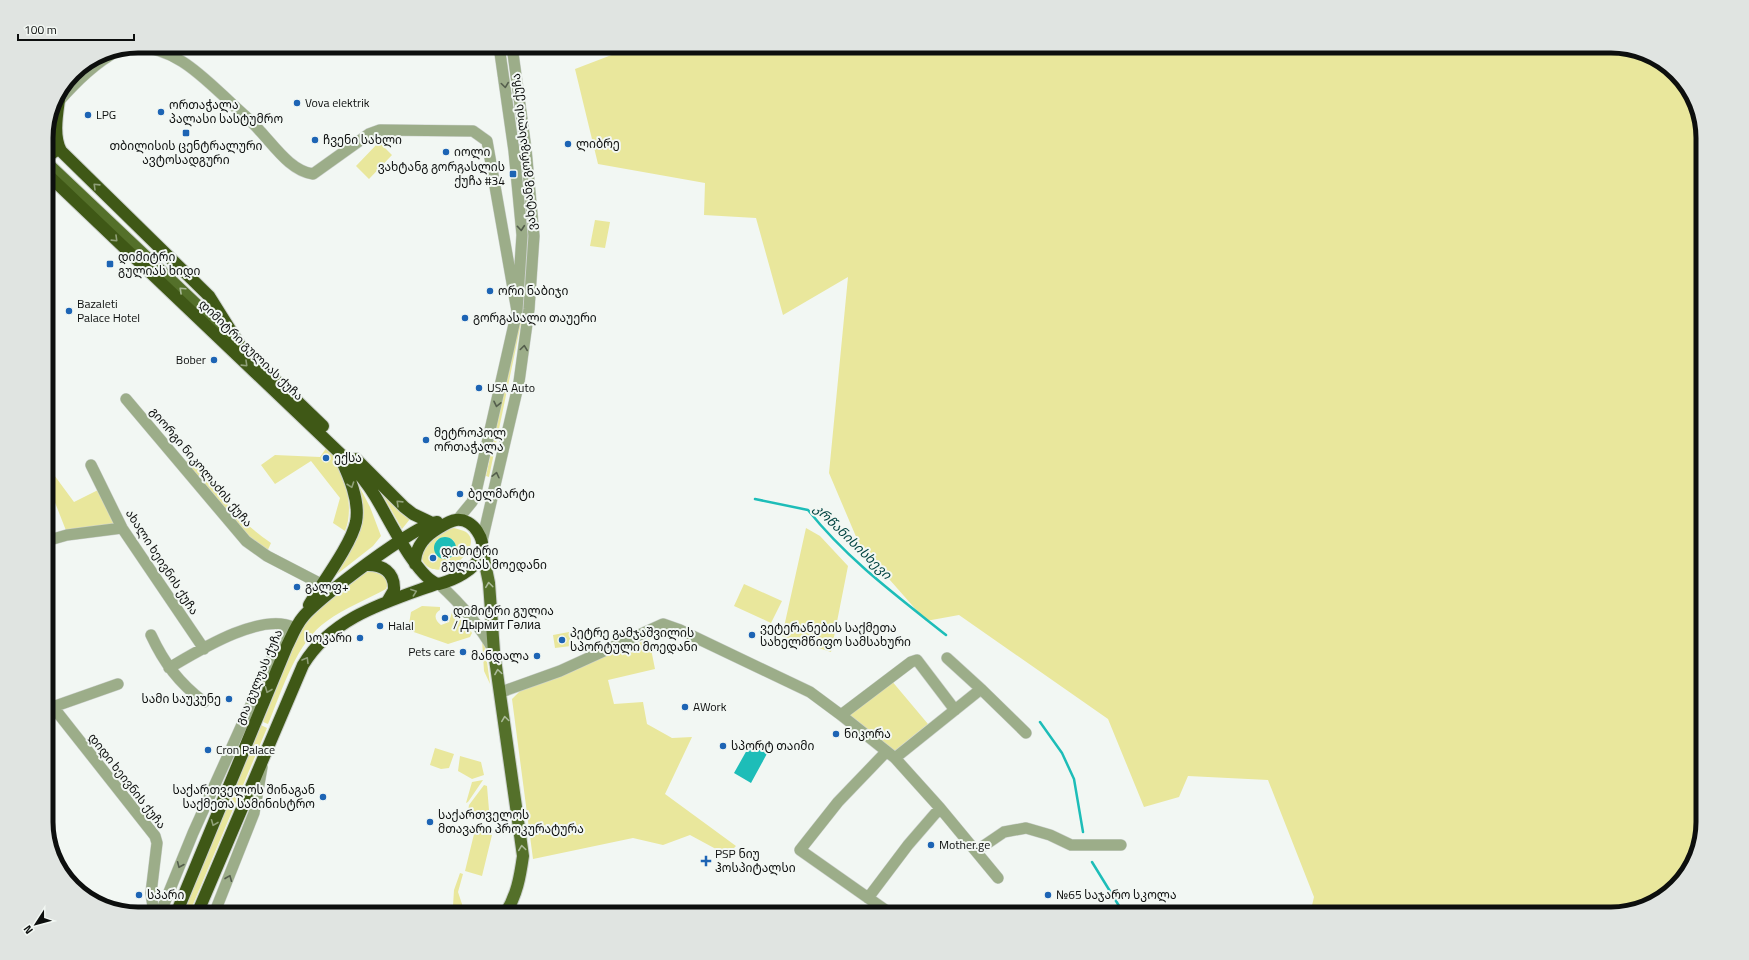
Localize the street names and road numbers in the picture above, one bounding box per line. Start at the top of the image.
street label: ვახტანგ გორგასლის ქუჩა [506,73,541,232]
street label: დიმიტრი გულიას ქუჩა [195,295,308,405]
street label: გიორგი ნიკოლაძის ქუჩა [145,402,257,531]
street label: ახალი ხეივნის ქუჩა [121,505,204,618]
street label: გია გულუას ქუჩა [230,626,287,727]
street label: დიდი ხეივნის ქუჩა [84,729,171,833]

